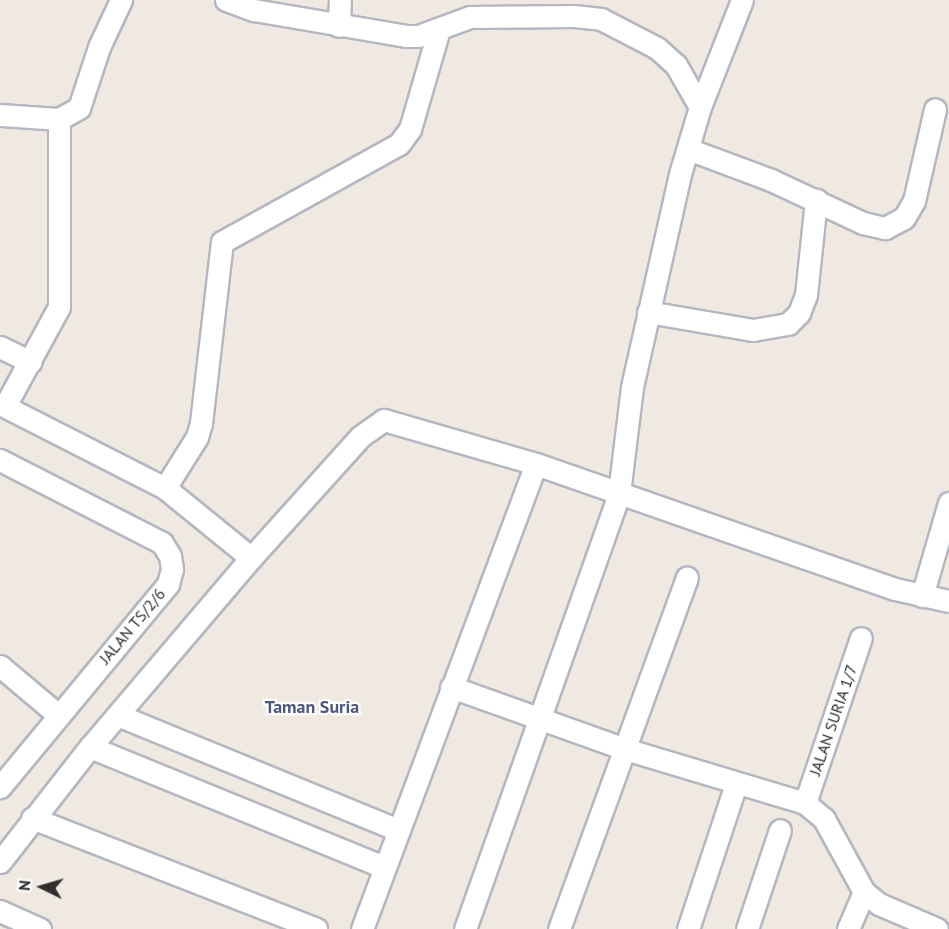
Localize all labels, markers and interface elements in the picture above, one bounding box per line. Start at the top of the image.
street label: JALAN TS/2/6 [95,584,169,668]
street label: JALAN SURIA 1/7 [805,662,861,778]
district label: Taman Suria [265,696,359,718]
north arrow [12,857,72,917]
text: N [14,879,34,892]

